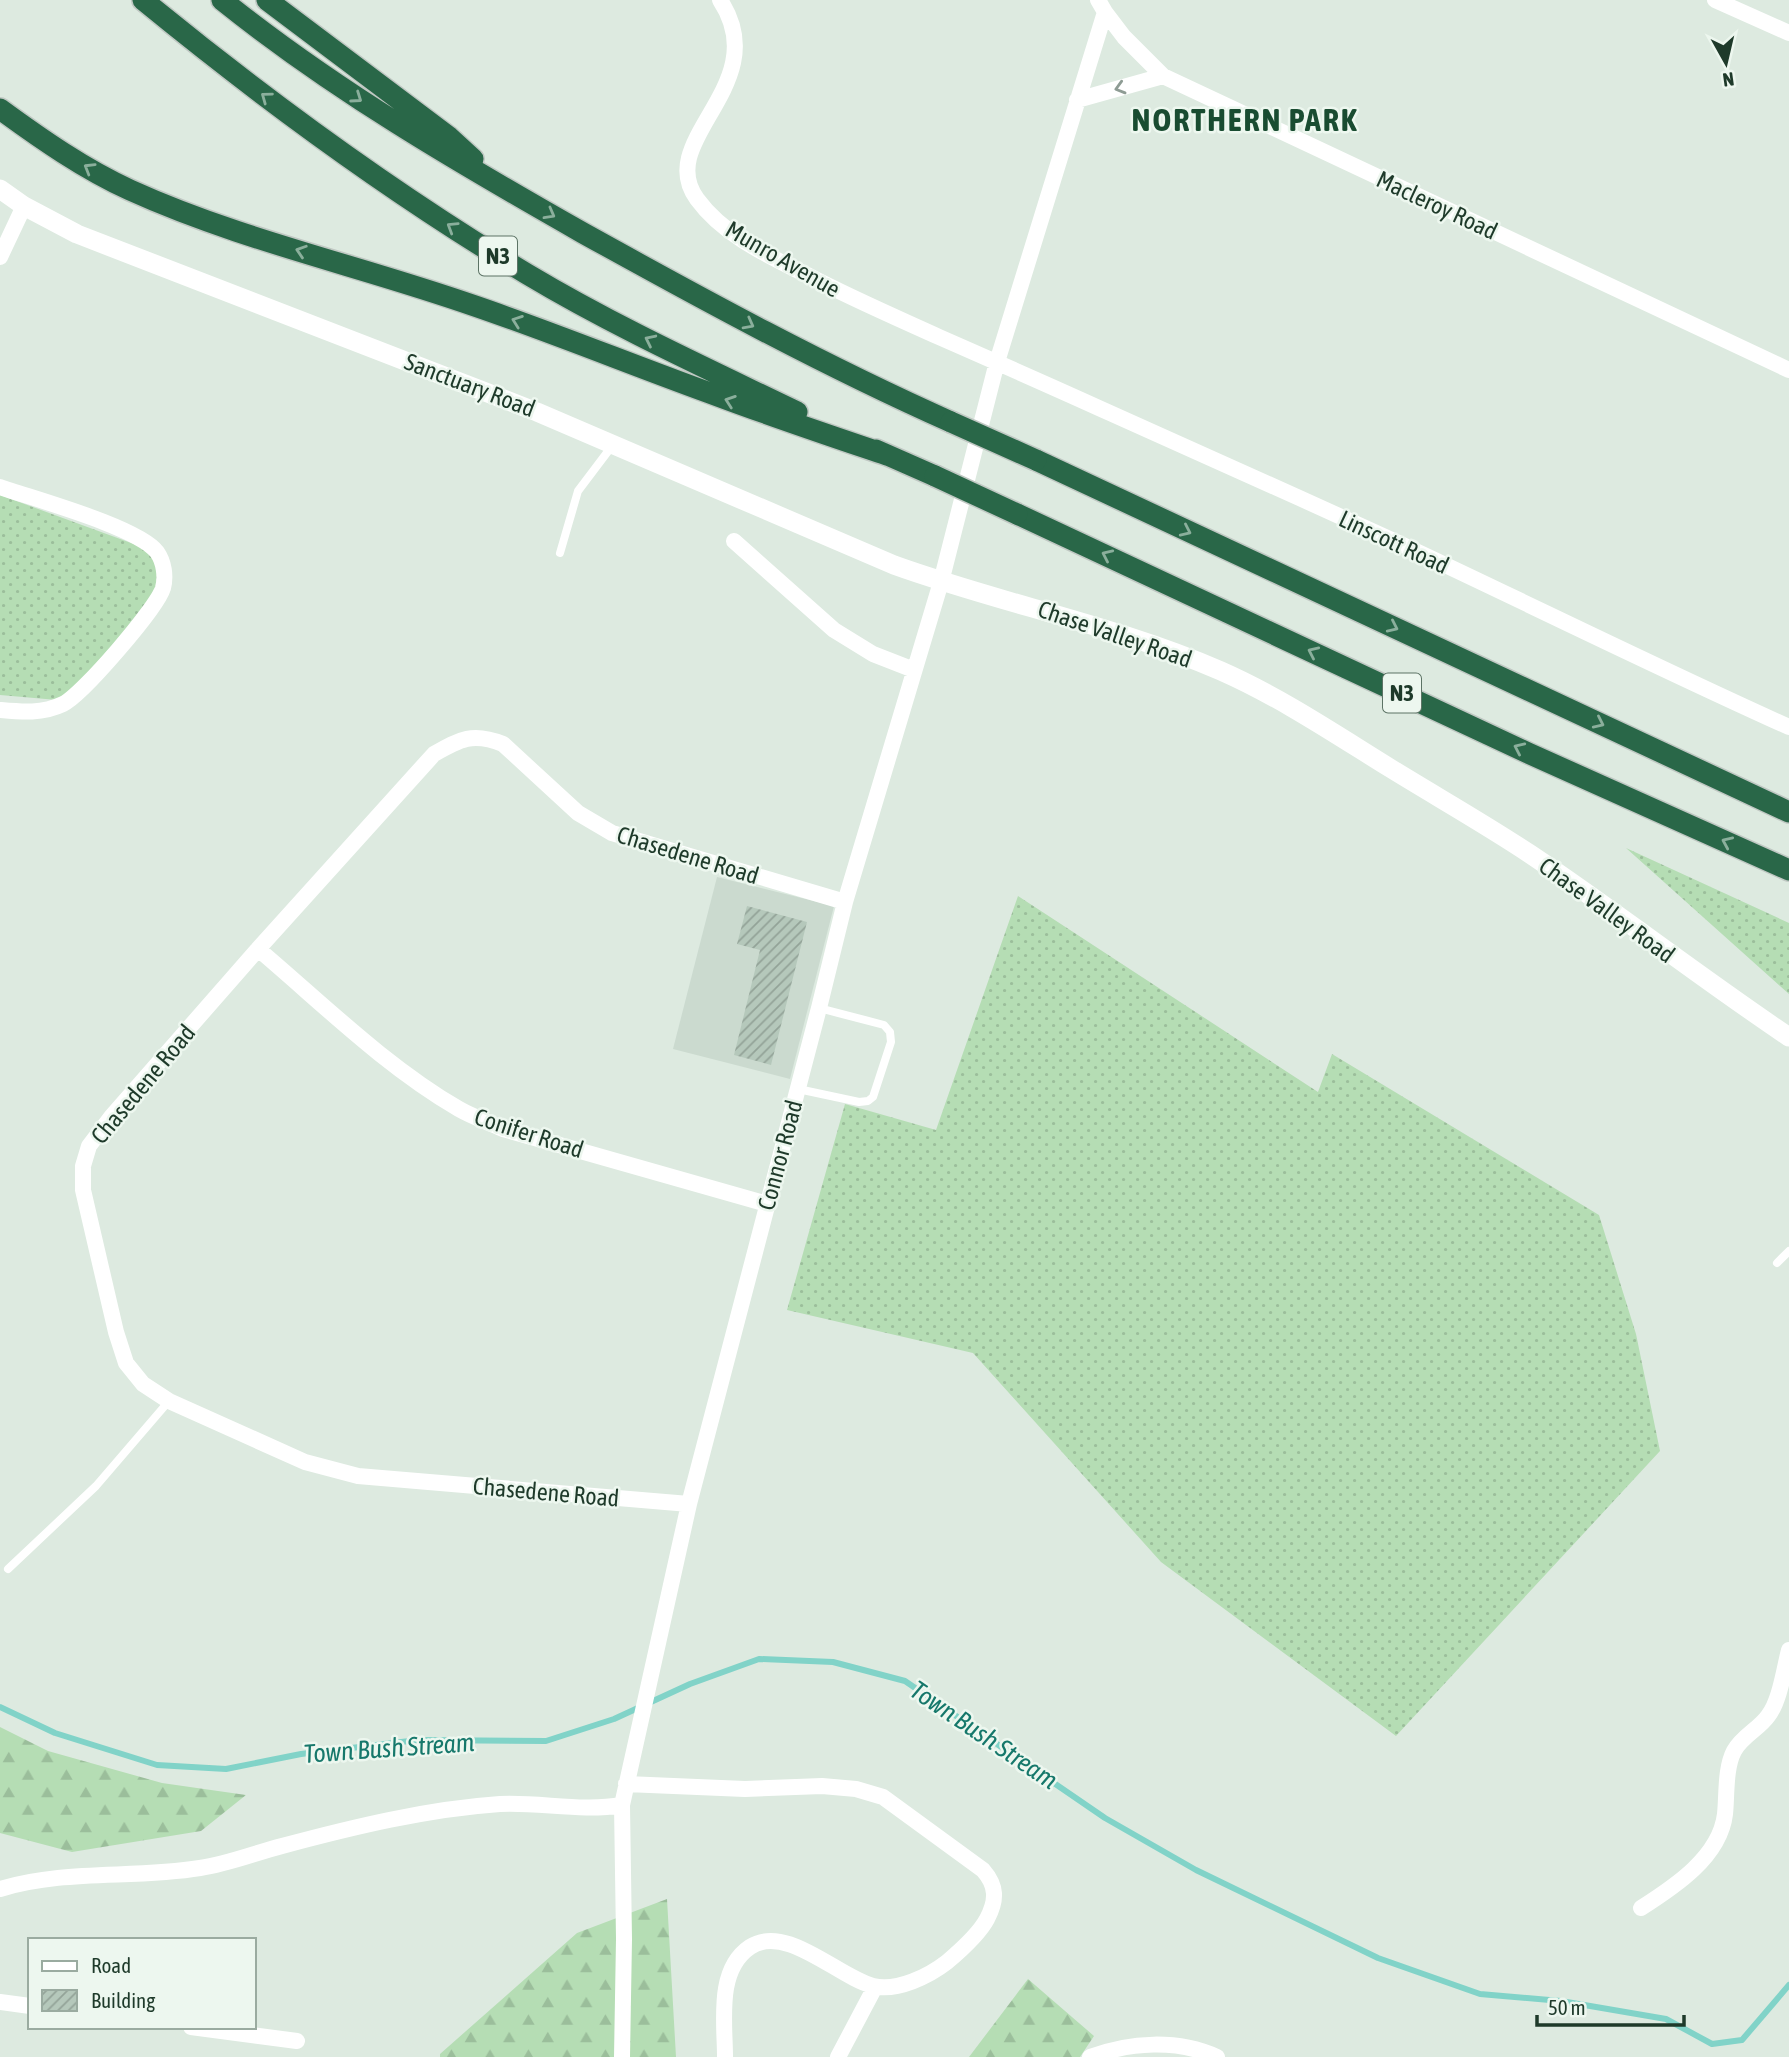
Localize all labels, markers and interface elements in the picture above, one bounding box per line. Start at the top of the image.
north arrow [1691,28,1761,98]
text: N [1721,68,1735,92]
one-way arrow [1114,79,1126,94]
one-way arrow [349,90,362,102]
one-way arrow [261,93,274,105]
district label: NORTHERN PARK [1132,101,1358,138]
one-way arrow [84,164,97,177]
street label: Macleroy Road [1372,165,1502,245]
one-way arrow [543,206,555,219]
street label: Munro Avenue [721,215,845,303]
one-way arrow [447,222,460,235]
road number: N3 [479,236,517,276]
one-way arrow [295,244,307,259]
one-way arrow [512,316,524,330]
one-way arrow [742,316,754,330]
one-way arrow [645,334,657,348]
street label: Sanctuary Road [401,348,539,422]
one-way arrow [725,395,737,409]
street label: Linscott Road [1335,505,1453,579]
one-way arrow [1179,523,1192,537]
one-way arrow [1102,550,1114,564]
street label: Chase Valley Road [1035,595,1195,673]
one-way arrow [1385,619,1398,633]
one-way arrow [1308,646,1321,660]
road number: N3 [1383,674,1421,712]
one-way arrow [1592,715,1604,729]
one-way arrow [1514,743,1526,757]
street label: Chasedene Road [614,821,762,889]
one-way arrow [1722,836,1734,850]
street label: Chase Valley Road [1534,852,1680,968]
street label: Chasedene Road [85,1019,201,1149]
street label: Connor Road [752,1097,808,1213]
street label: Conifer Road [471,1103,587,1163]
street label: Chasedene Road [472,1472,620,1512]
water label: Town Bush Stream [905,1675,1064,1795]
water label: Town Bush Stream [303,1727,476,1769]
legend [28,1938,256,2029]
text: Road [91,1953,131,1977]
scale bar [1537,1983,1684,2027]
text: Building [91,1988,155,2012]
text: 50 m [1548,1995,1586,2019]

